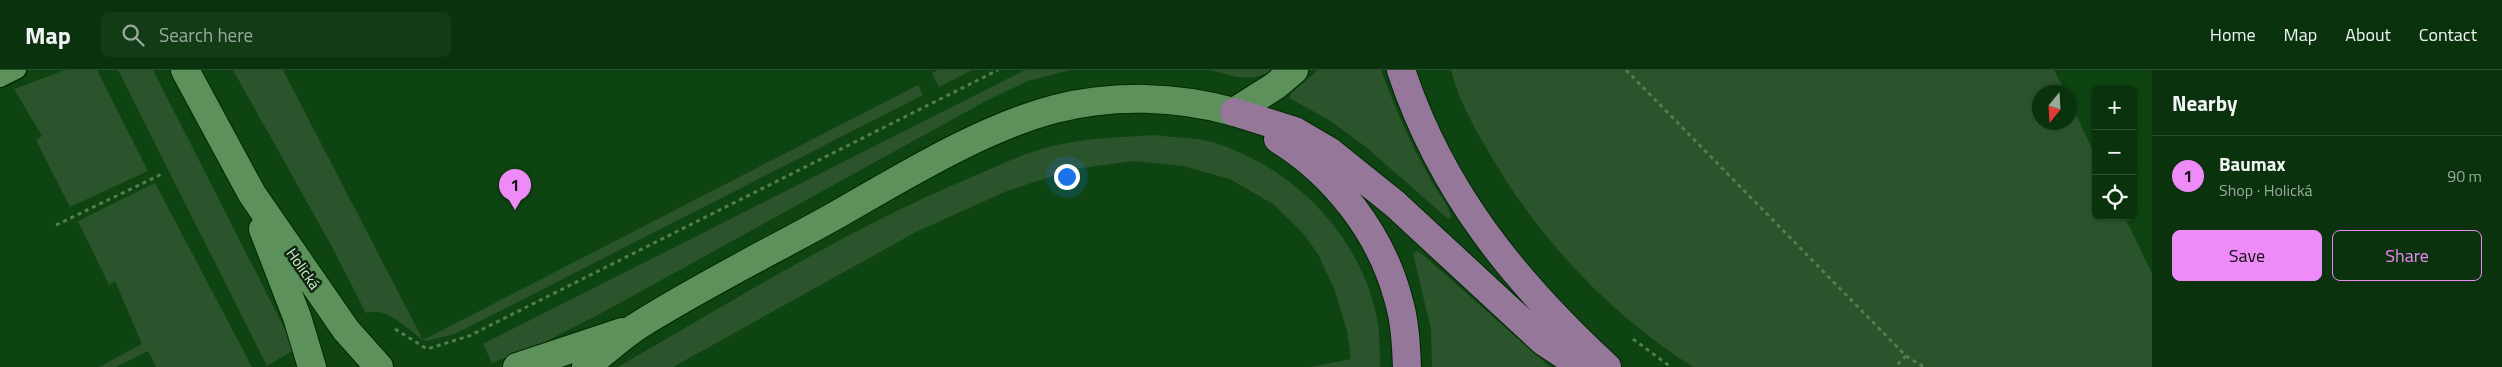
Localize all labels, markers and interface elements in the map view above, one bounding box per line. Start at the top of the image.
search box [101,12,451,57]
text: Map [25,17,71,53]
text: Search here [159,20,253,49]
icon: search [119,21,147,49]
text: Home [2210,21,2256,48]
text: Map [2284,21,2317,48]
text: About [2345,21,2391,48]
text: Contact [2419,21,2477,48]
north arrow [2032,85,2077,130]
map controls [2092,85,2137,220]
button: + [2092,85,2137,130]
text: Nearby [2172,87,2237,119]
button: − [2092,130,2137,175]
text: Baumax [2219,149,2285,178]
your location [1054,164,1080,190]
text: 1 [2184,164,2192,188]
text: 90 m [2447,164,2482,188]
pin: 1 [499,169,531,210]
button: locate [2092,175,2137,220]
text: Shop · Holická [2219,178,2313,202]
button: Save [2172,230,2322,281]
button: Share [2332,230,2482,281]
street label: Holická [281,243,326,295]

